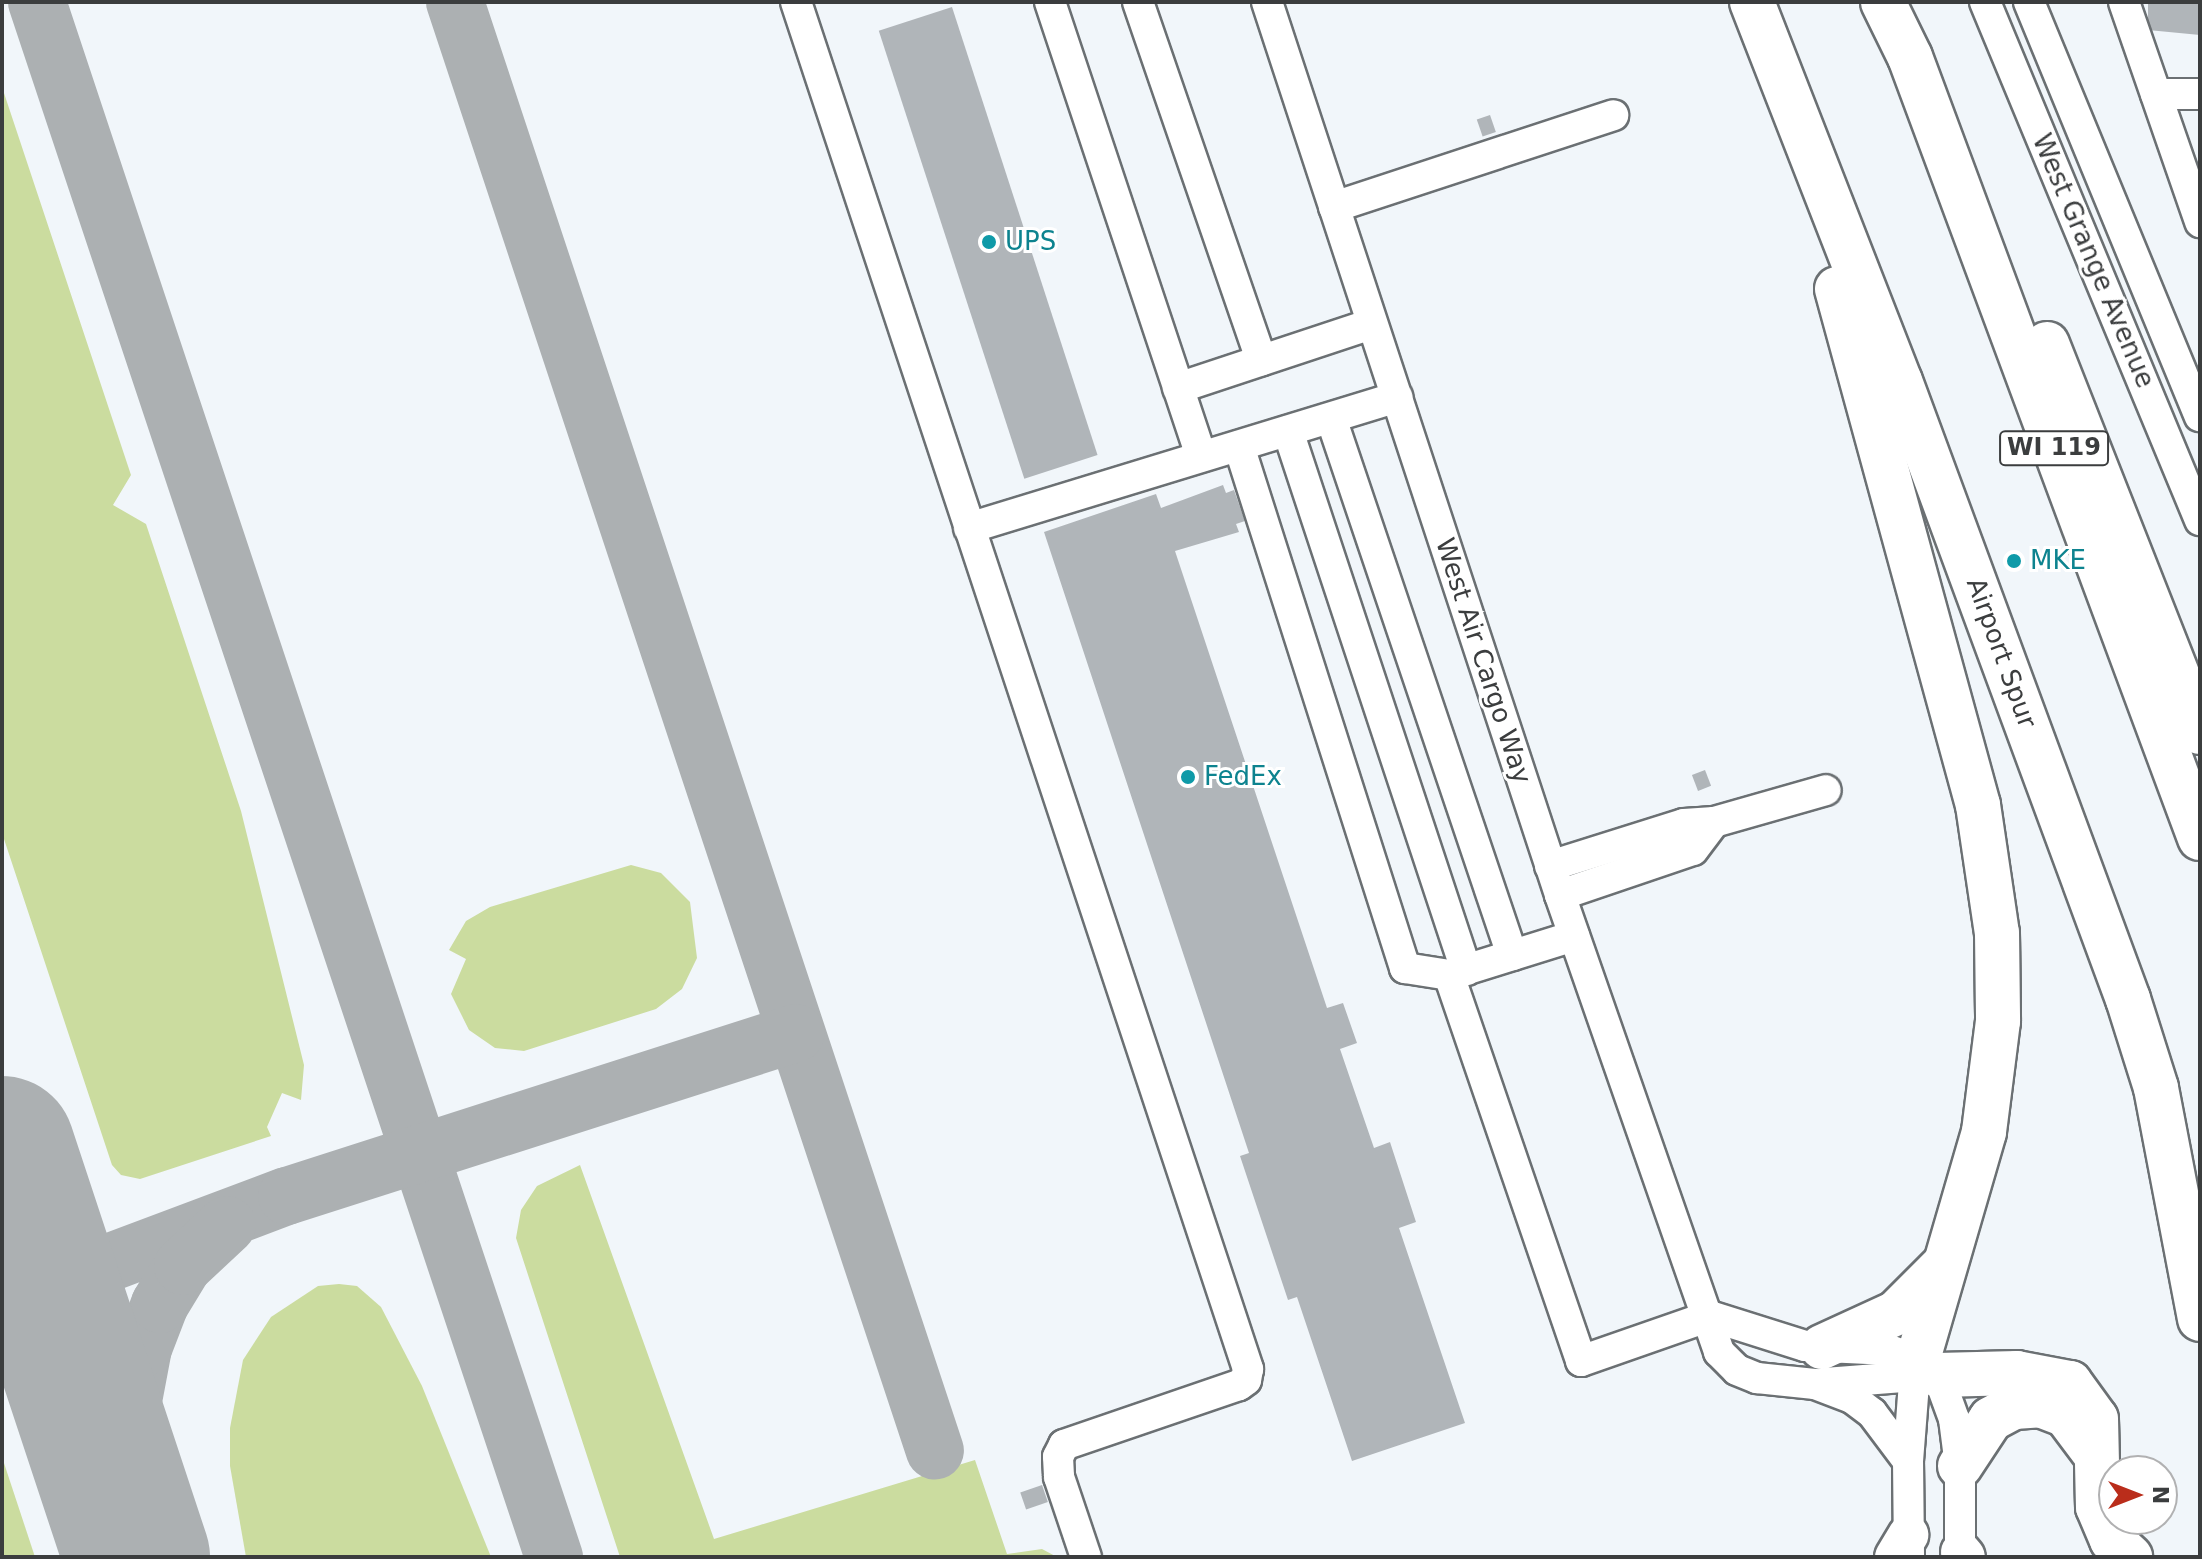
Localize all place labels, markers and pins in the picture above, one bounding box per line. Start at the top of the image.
place label: UPS [1005,226,1056,258]
marker: UPS [980,233,998,251]
place label: MKE [2030,545,2086,577]
marker: MKE [2005,552,2023,570]
place label: FedEx [1204,761,1282,793]
marker: FedEx [1179,768,1197,786]

